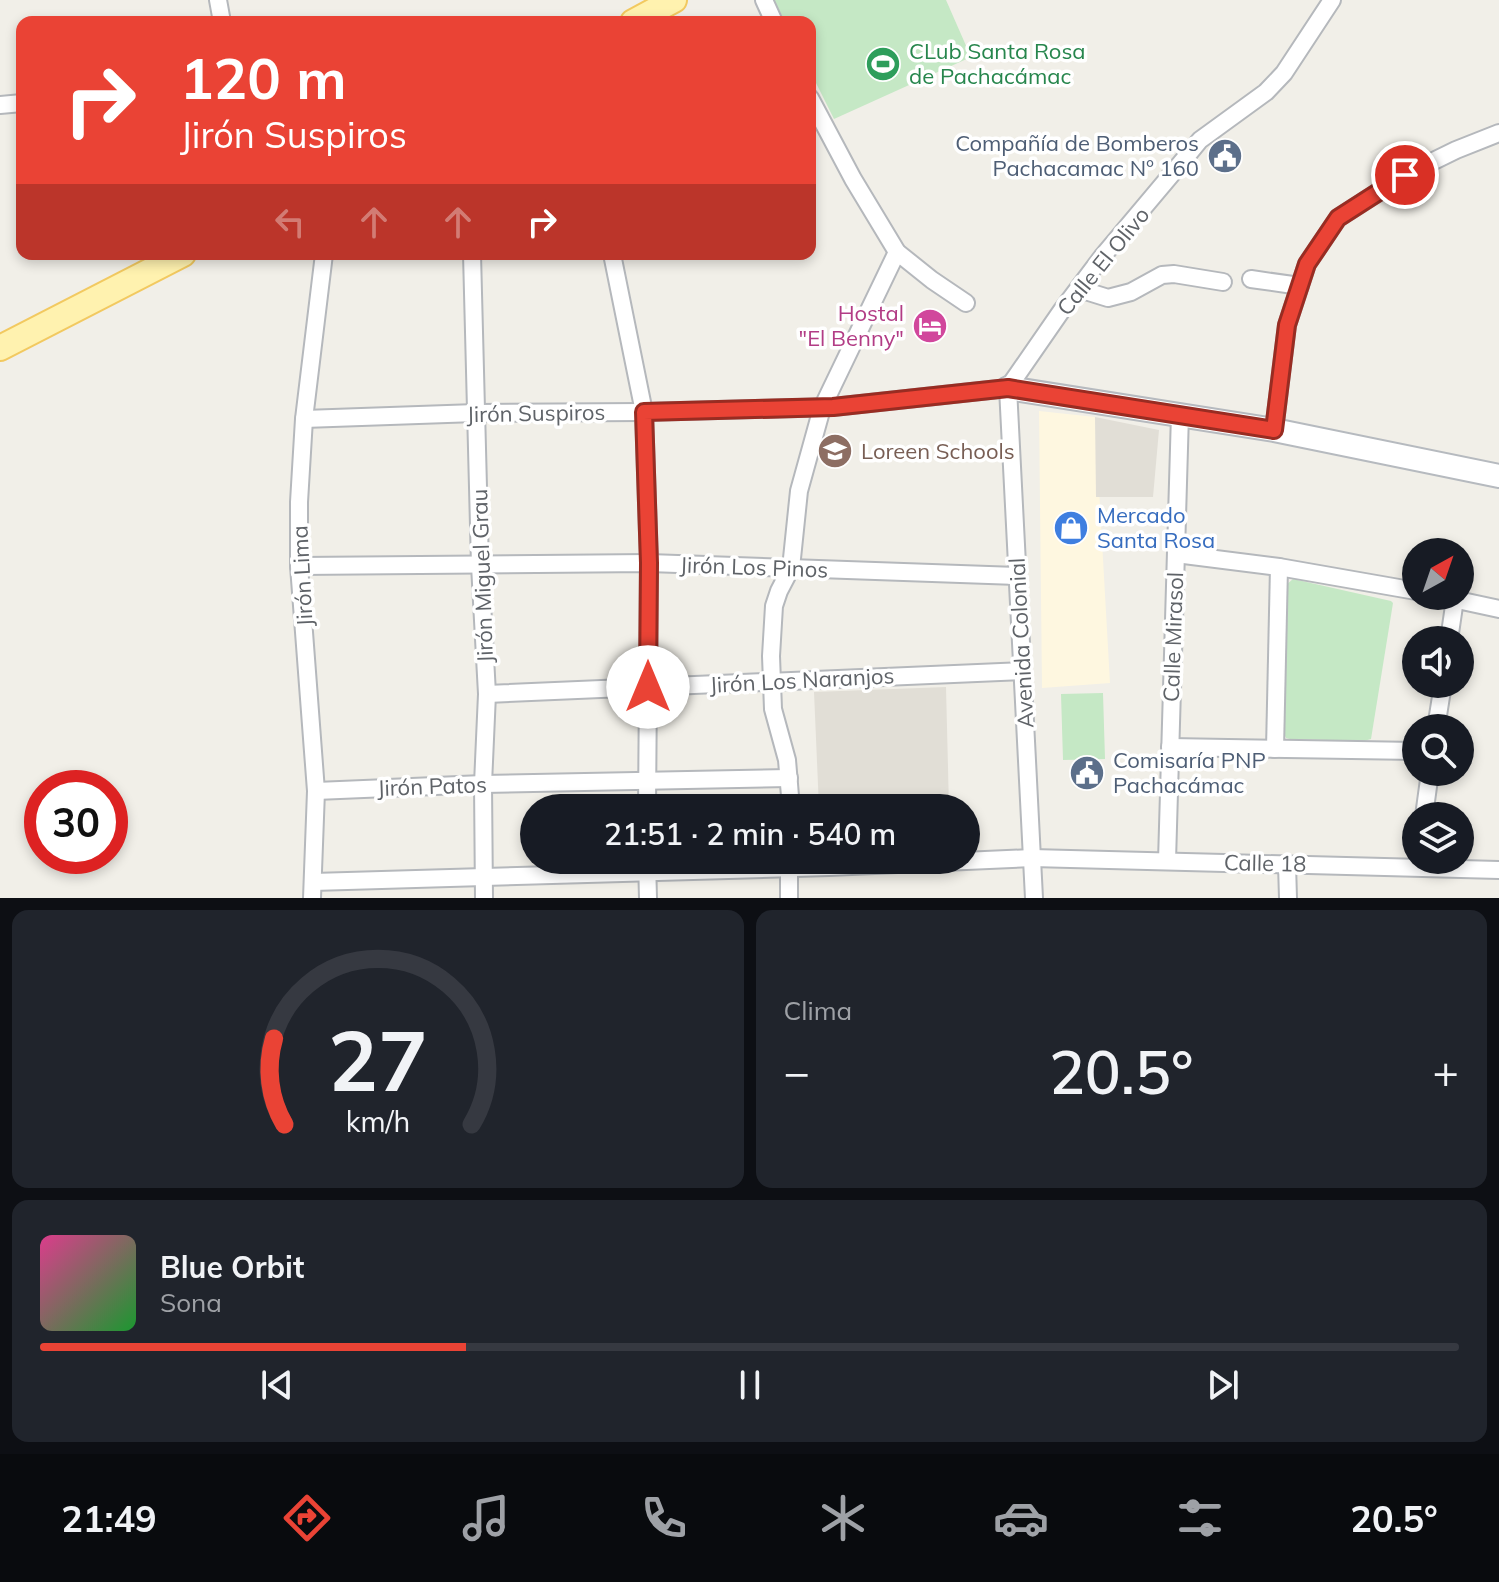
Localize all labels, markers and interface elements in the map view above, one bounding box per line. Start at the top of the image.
place label: CLub Santa Rosa de Pachacámac [909,37,1086,90]
text: 120 m [180,43,347,113]
sports icon: CLub Santa Rosa de Pachacámac [864,45,902,83]
icon: right [48,48,152,152]
text: Jirón Suspiros [180,112,407,157]
place label: Compañía de Bomberos Pachacamac Nº 160 [955,129,1199,182]
public building icon: Compañía de Bomberos Pachacamac Nº 160 [1206,137,1244,175]
pin [1371,141,1439,209]
icon: arrive [1383,153,1427,197]
icon: left [268,200,312,244]
icon: ahead [352,200,396,244]
icon: ahead [436,200,480,244]
icon: right [520,200,564,244]
street label: Calle El Olivo [1051,201,1155,321]
place label: Hostal "El Benny" [799,299,904,352]
hotel icon: Hostal "El Benny" [911,307,949,345]
street label: Jirón Suspiros [466,398,606,428]
school or university icon: Loreen Schools [816,432,854,470]
place label: Loreen Schools [861,437,1015,465]
street label: Jirón Miguel Grau [465,488,499,664]
place label: Mercado Santa Rosa [1097,501,1215,554]
shop icon: Mercado Santa Rosa [1052,509,1090,547]
street label: Jirón Lima [285,525,319,627]
north arrow [1402,538,1474,610]
map controls [1402,538,1474,874]
street label: Jirón Los Pinos [679,550,829,584]
street label: Avenida Colonial [1003,557,1039,729]
street label: Calle Mirasol [1157,572,1189,702]
button: sound [1402,626,1474,698]
position arrow [606,645,690,729]
street label: Jirón Los Naranjos [709,661,895,699]
button: search [1402,714,1474,786]
place label: Comisaría PNP Pachacámac [1113,746,1266,799]
public building icon: Comisaría PNP Pachacámac [1068,754,1106,792]
speed limit sign: 30 [24,770,128,874]
street label: Jirón Patos [377,770,487,802]
button: layers [1402,802,1474,874]
text: 21:51 · 2 min · 540 m [604,815,896,853]
street label: Calle 18 [1224,848,1306,878]
text: Clima [784,994,852,1027]
text: 27 [328,1007,428,1112]
text: 20.5° [1049,1034,1194,1109]
text: − [784,1044,810,1099]
text: + [1433,1044,1459,1099]
text: km/h [345,1103,410,1139]
text: Blue Orbit [160,1248,304,1286]
text: Sona [160,1286,222,1319]
icon: previous [255,1363,299,1407]
icon: pause [728,1363,772,1407]
icon: next [1201,1363,1245,1407]
icon: directions [279,1490,335,1546]
icon: music [458,1490,514,1546]
icon: phone [636,1490,692,1546]
icon: climate [815,1490,871,1546]
icon: car [993,1490,1049,1546]
icon: filters [1172,1490,1228,1546]
text: 21:49 [61,1496,157,1541]
text: 20.5° [1350,1496,1438,1541]

